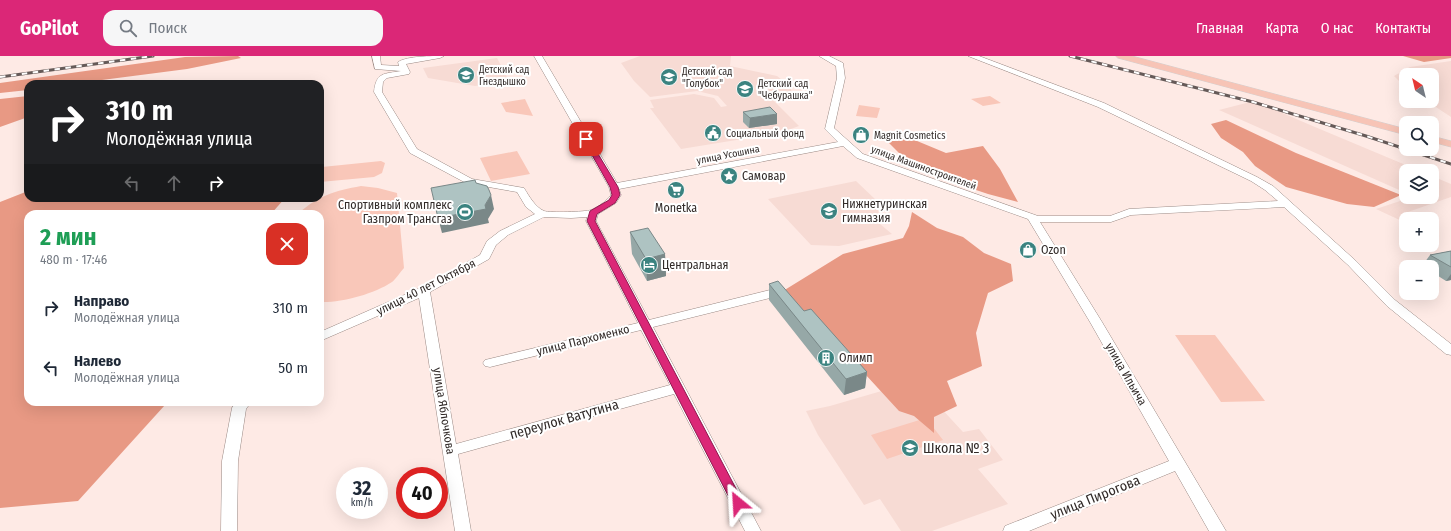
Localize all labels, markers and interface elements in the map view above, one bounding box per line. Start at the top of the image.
search box [103,10,383,46]
text: GoPilot [20,17,79,40]
icon: search [117,17,139,39]
text: Поиск [149,19,187,37]
text: Главная [1196,20,1243,37]
text: Карта [1265,20,1299,37]
text: О нас [1321,20,1353,37]
text: Контакты [1375,20,1431,37]
place label: Детский сад Гнездышко [478,64,529,88]
school or university icon: Детский сад Гнездышко [456,65,476,85]
place label: Детский сад "Голубок" [681,66,732,90]
school or university icon: Детский сад "Голубок" [659,67,679,87]
north arrow [1399,68,1439,108]
map controls [1399,68,1439,300]
place label: Детский сад "Чебурашка" [757,78,813,102]
school or university icon: Детский сад "Чебурашка" [735,79,755,99]
text: 310 m [106,94,173,127]
icon: right [40,96,92,148]
button: search [1399,116,1439,156]
pin [569,122,603,156]
public building icon: Социальный фонд [703,123,723,143]
shop icon: Magnit Cosmetics [851,125,871,145]
text: Молодёжная улица [106,128,253,150]
icon: arrive [575,128,597,150]
place label: Социальный фонд [726,128,804,140]
place label: Magnit Cosmetics [874,130,945,142]
street label: улица Усошина [696,143,761,167]
street label: улица Машиностроителей [869,143,978,193]
button: layers [1399,164,1439,204]
place icon: Самовар [719,166,739,186]
place label: Самовар [742,169,786,183]
icon: left [121,172,143,194]
icon: ahead [163,172,185,194]
icon: right [205,172,227,194]
supermarket icon: Monetka [666,180,686,200]
place label: Нижнетуринская гимназия [842,197,927,225]
place label: Спортивный комплекс Газпром Трансгаз [338,198,452,226]
place label: Monetka [655,201,697,215]
school or university icon: Нижнетуринская гимназия [819,201,839,221]
sports icon: Спортивный комплекс Газпром Трансгаз [455,202,475,222]
button: + [1399,212,1439,252]
text: 2 мин [40,223,96,251]
button: close [266,223,308,265]
shop icon: Ozon [1018,240,1038,260]
place label: Ozon [1041,243,1066,257]
text: 480 m · 17:46 [40,252,107,267]
hotel icon: Центральная [639,255,659,275]
street label: улица 40 лет Октября [374,256,478,318]
place label: Центральная [662,258,729,272]
button: − [1399,260,1439,300]
text: Направо [74,292,129,310]
icon: right [40,297,62,319]
text: 310 m [273,299,308,317]
text: Молодёжная улица [74,310,180,325]
street label: улица Пархоменко [535,322,631,358]
street label: улица Ильича [1102,340,1150,408]
building icon: Олимп [816,348,836,368]
place label: Олимп [839,351,873,365]
text: Налево [74,352,121,370]
icon: left [40,357,62,379]
text: 50 m [278,359,308,377]
street label: улица Яблочкова [430,367,458,455]
text: Молодёжная улица [74,370,180,385]
street label: переулок Ватутина [508,396,621,443]
school or university icon: Школа № 3 [900,438,920,458]
place label: Школа № 3 [923,440,989,457]
speed limit sign: 40 [396,467,448,519]
street label: улица Пирогова [1048,472,1143,523]
text: 32 [353,476,371,500]
position arrow [717,482,759,524]
text: km/h [351,497,373,509]

